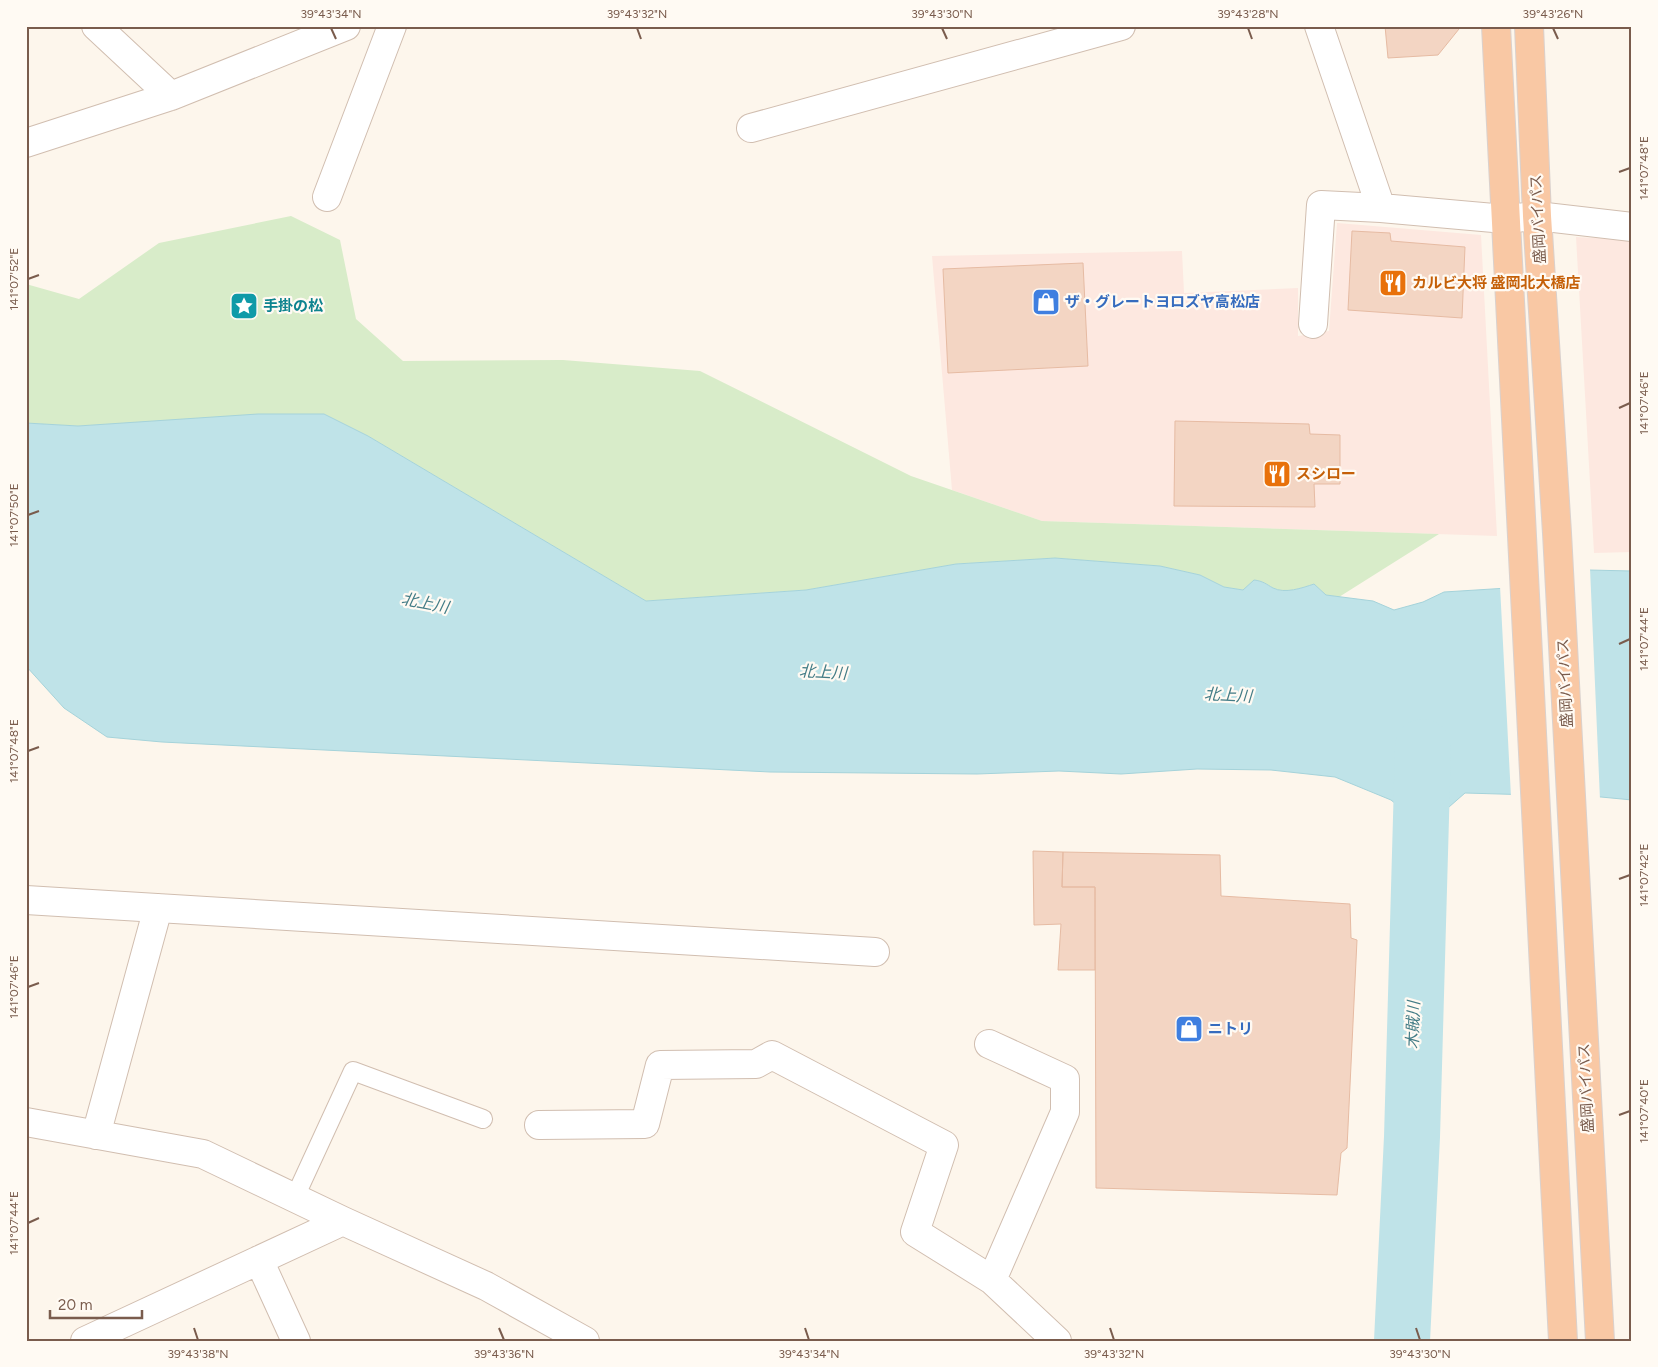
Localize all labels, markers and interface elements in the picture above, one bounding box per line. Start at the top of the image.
text: 39°43'34"N [300,7,362,21]
text: 39°43'32"N [607,7,667,21]
text: 39°43'30"N [911,7,973,21]
text: 39°43'28"N [1217,7,1279,21]
text: 39°43'26"N [1523,7,1583,21]
text: 141°07'48"E [1637,136,1651,200]
street label: 盛岡バイパス [1527,174,1549,264]
text: 141°07'52"E [7,248,21,310]
restaurant icon: カルビ大将 盛岡北大橋店 [1378,268,1408,298]
place label: カルビ大将 盛岡北大橋店 [1412,274,1581,292]
shop icon: ザ・グレートヨロズヤ高松店 [1031,287,1061,317]
place icon: 手掛の松 [229,291,259,321]
place label: ザ・グレートヨロズヤ高松店 [1065,293,1260,311]
place label: 手掛の松 [263,297,323,315]
text: 141°07'46"E [1637,371,1651,435]
restaurant icon: スシロー [1262,459,1292,489]
place label: スシロー [1296,465,1356,483]
text: 141°07'50"E [7,483,21,547]
water label: 北上川 [400,589,452,617]
text: 141°07'44"E [1637,607,1651,671]
street label: 盛岡バイパス [1554,638,1576,728]
water label: 北上川 [799,661,849,683]
water label: 北上川 [1204,684,1254,706]
text: 141°07'48"E [7,719,21,783]
text: 141°07'42"E [1637,843,1651,907]
text: 141°07'46"E [7,955,21,1019]
water label: 木賊川 [1403,999,1423,1049]
shop icon: ニトリ [1174,1014,1204,1044]
place label: ニトリ [1208,1020,1253,1038]
street label: 盛岡バイパス [1575,1043,1597,1133]
text: 141°07'40"E [1637,1079,1651,1143]
text: 141°07'44"E [7,1191,21,1255]
scale bar [50,1287,142,1319]
text: 20 m [58,1296,92,1314]
text: 39°43'38"N [167,1347,229,1361]
text: 39°43'36"N [474,1347,534,1361]
text: 39°43'34"N [778,1347,840,1361]
text: 39°43'32"N [1084,1347,1144,1361]
text: 39°43'30"N [1389,1347,1451,1361]

